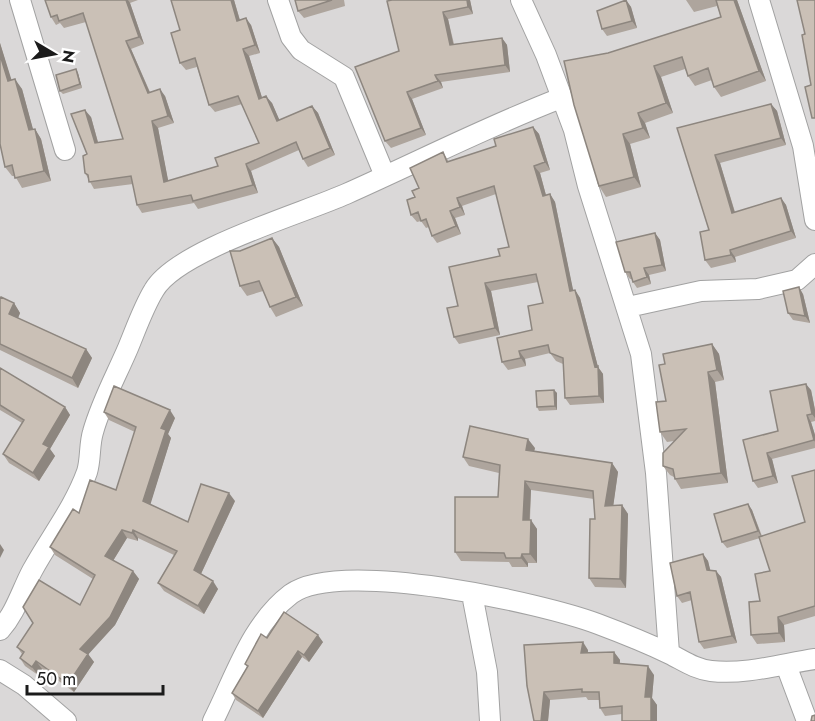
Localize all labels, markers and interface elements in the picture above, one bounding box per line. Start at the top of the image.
north arrow [24,24,84,84]
text: N [56,48,81,65]
scale bar [27,658,164,696]
text: 50 m [36,666,76,692]

